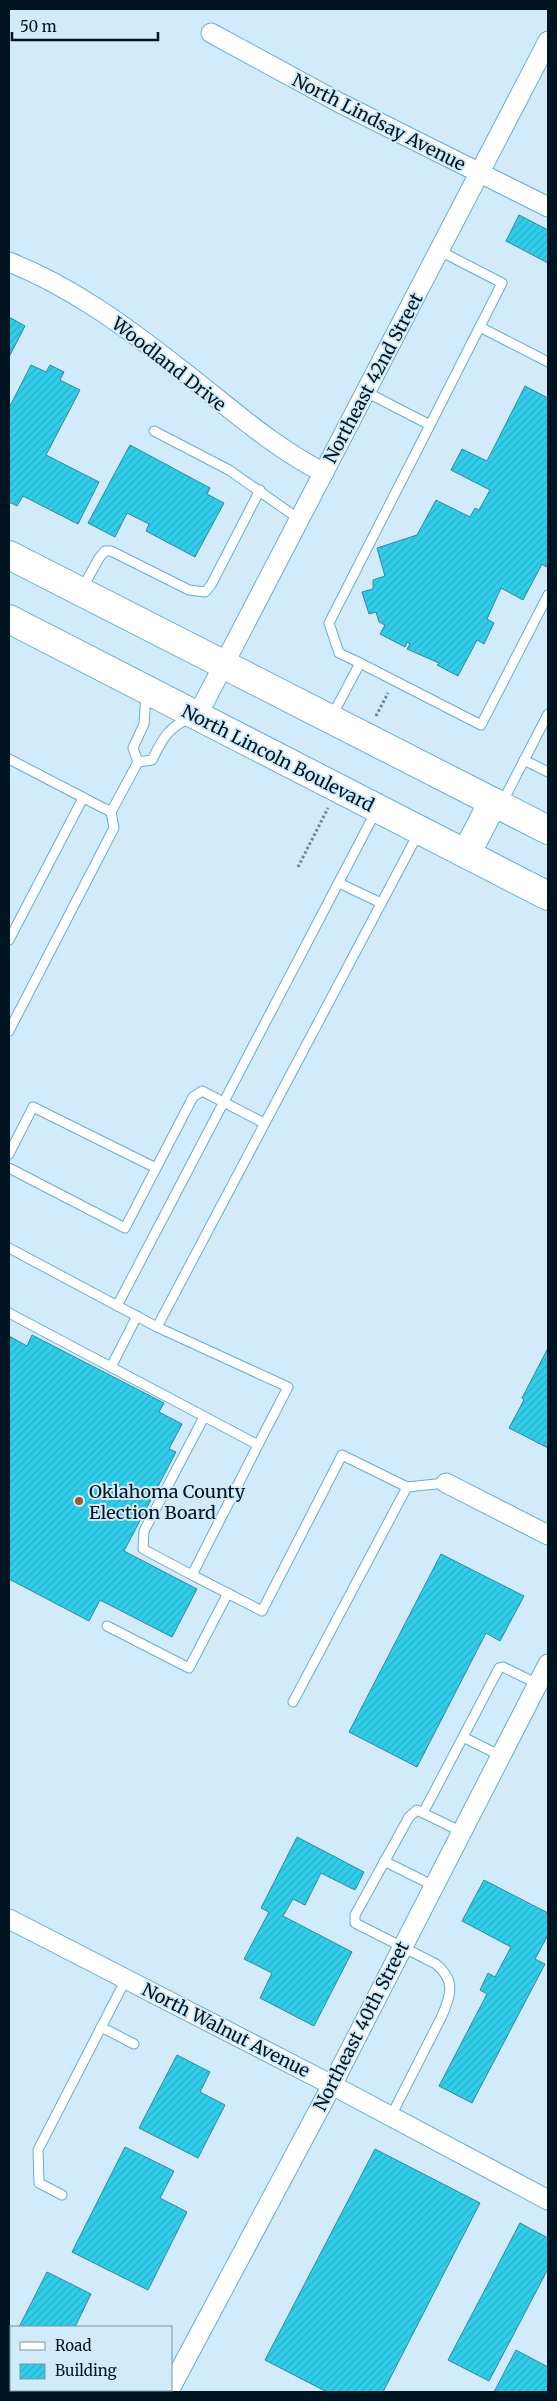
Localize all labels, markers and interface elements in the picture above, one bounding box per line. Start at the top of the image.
scale bar [12,10,159,42]
text: 50 m [20,17,57,36]
street label: North Lindsay Avenue [288,68,470,176]
street label: Northeast 42nd Street [318,289,428,467]
street label: Woodland Drive [106,312,231,416]
street label: North Lincoln Boulevard [178,699,378,817]
place label: Oklahoma County Election Board [89,1480,246,1524]
marker: Oklahoma County Election Board [73,1495,85,1507]
street label: Northeast 40th Street [308,1937,414,2115]
street label: North Walnut Avenue [138,1978,314,2082]
legend [10,2326,172,2391]
text: Road [55,2336,91,2355]
text: Building [55,2361,117,2380]

